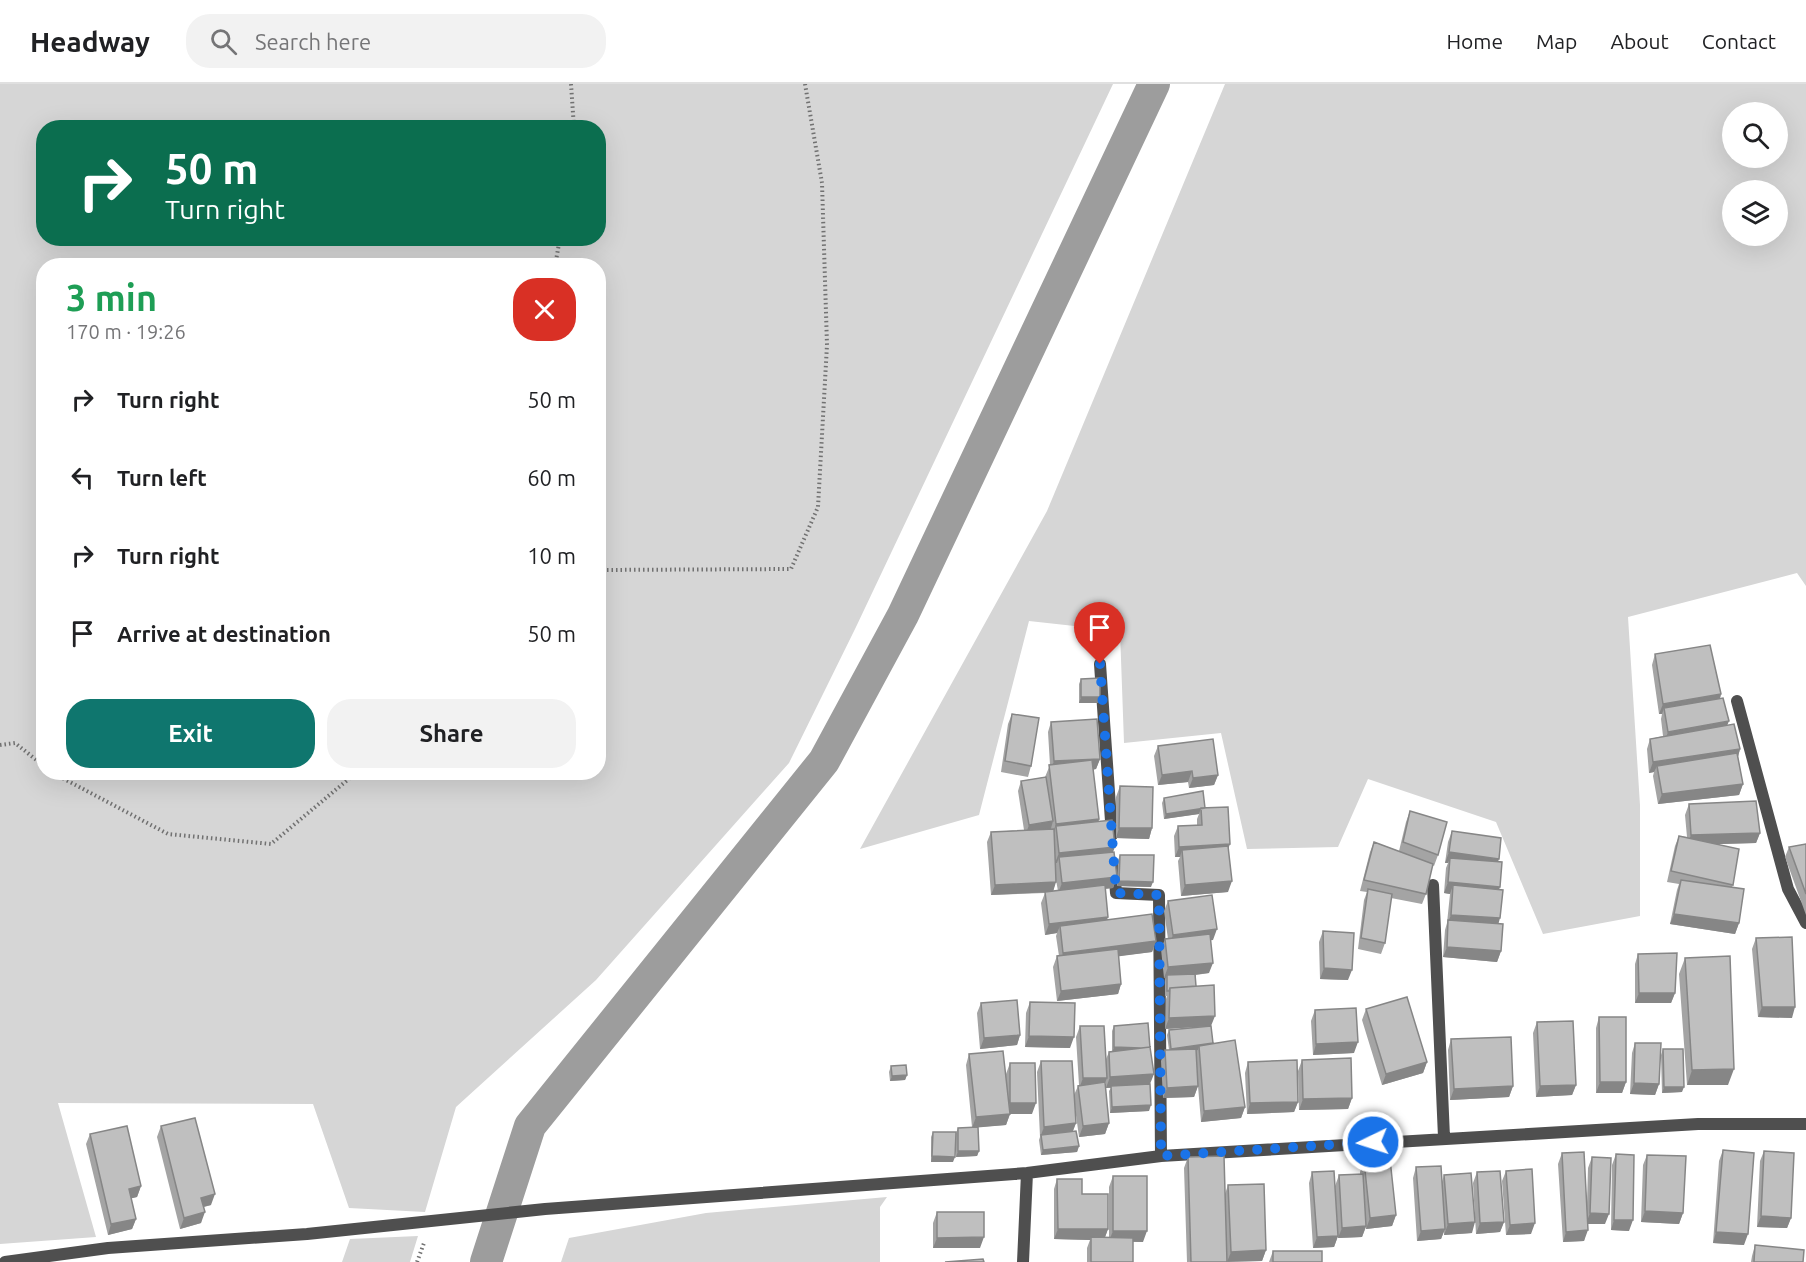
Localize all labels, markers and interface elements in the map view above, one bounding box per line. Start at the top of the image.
search box [186,14,606,68]
icon: search [207,25,240,58]
text: Headway [30,26,150,57]
text: Search here [255,29,371,54]
text: Home [1446,29,1503,53]
text: Map [1536,29,1577,53]
text: About [1610,29,1669,53]
text: Contact [1702,29,1776,53]
map controls [1722,102,1788,246]
button: search [1722,102,1788,168]
icon: right [66,144,144,222]
text: 50 m [165,145,259,192]
button: layers [1722,180,1788,246]
text: Turn right [165,194,285,224]
text: 3 min [66,277,157,318]
button: close [513,278,576,341]
text: 170 m · 19:26 [66,320,186,343]
icon: right [66,383,99,416]
text: Turn right [117,387,219,412]
text: 50 m [527,387,576,412]
icon: left [66,461,99,494]
text: Turn left [117,465,207,490]
text: 60 m [527,465,576,490]
icon: right [66,539,99,572]
text: Turn right [117,543,219,568]
text: 10 m [527,543,576,568]
pin [1074,602,1125,664]
icon: arrive [1083,611,1116,644]
icon: arrive [66,617,99,650]
text: Arrive at destination [117,621,331,646]
text: 50 m [527,621,576,646]
button: Exit [66,699,315,768]
button: Share [327,699,576,768]
position arrow [1341,1110,1405,1174]

